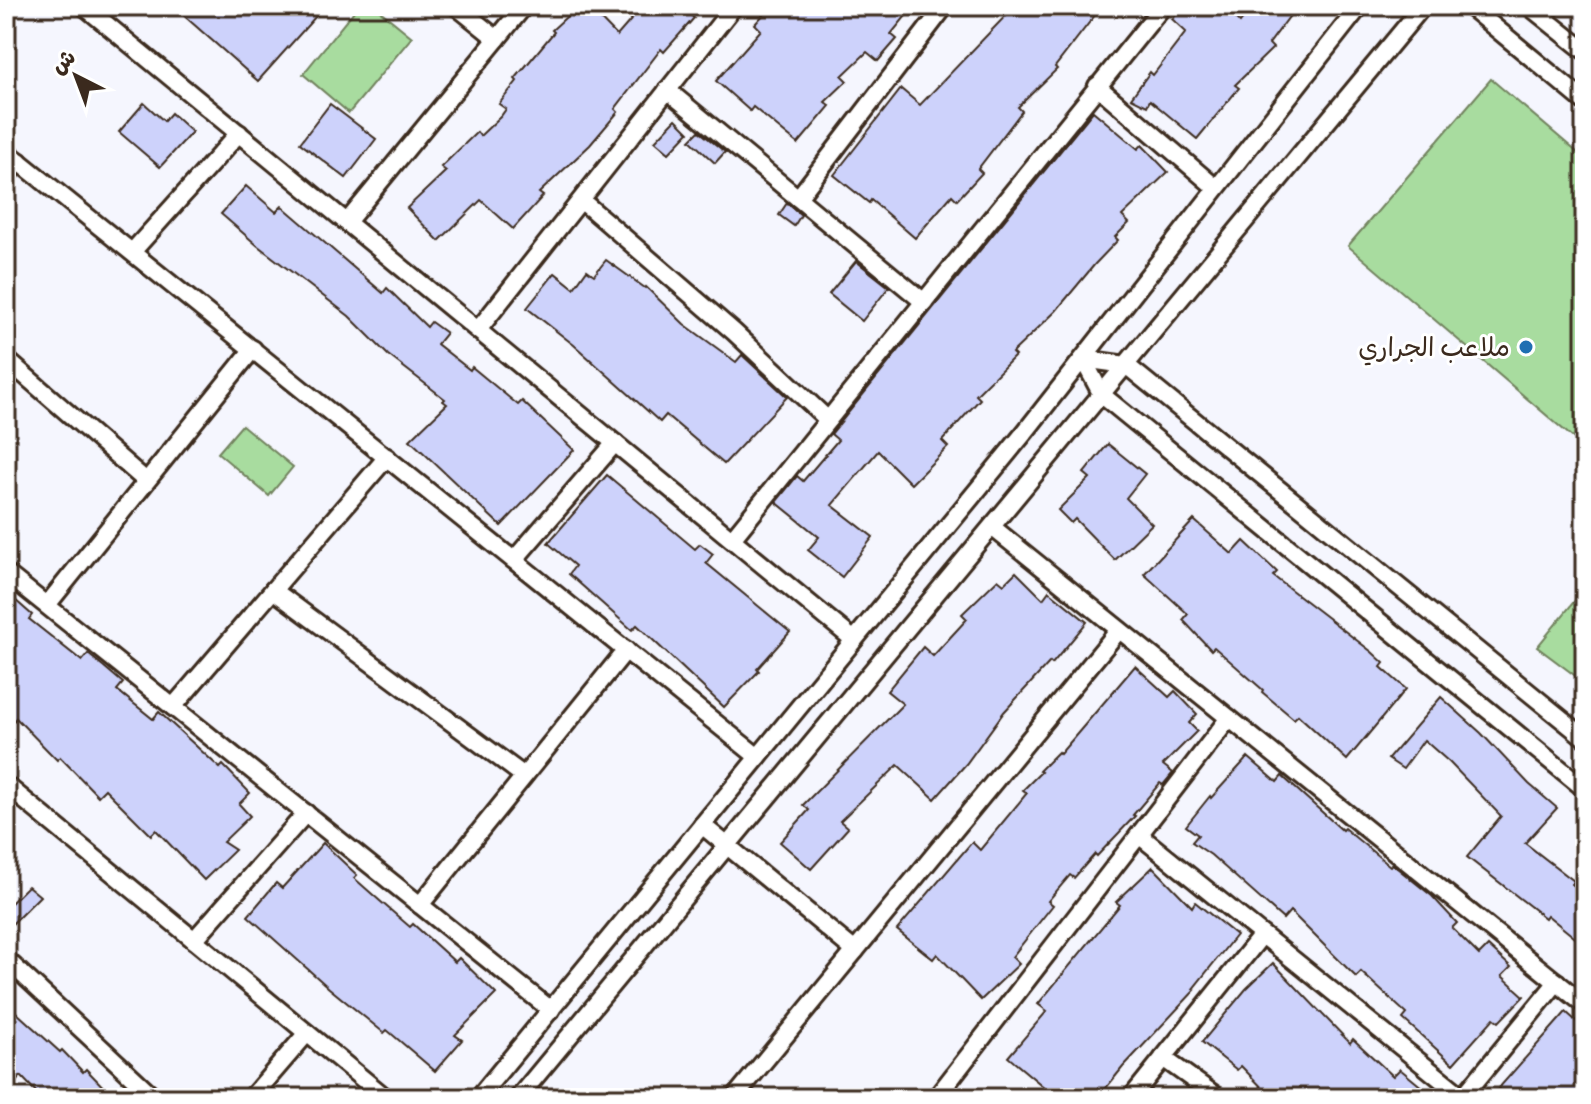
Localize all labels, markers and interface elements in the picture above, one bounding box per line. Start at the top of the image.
north arrow [36,36,116,116]
text: ش [45,43,82,80]
place label: ملاعب الجراري [1358,332,1510,366]
marker: ملاعب الجراري [1517,338,1535,356]

